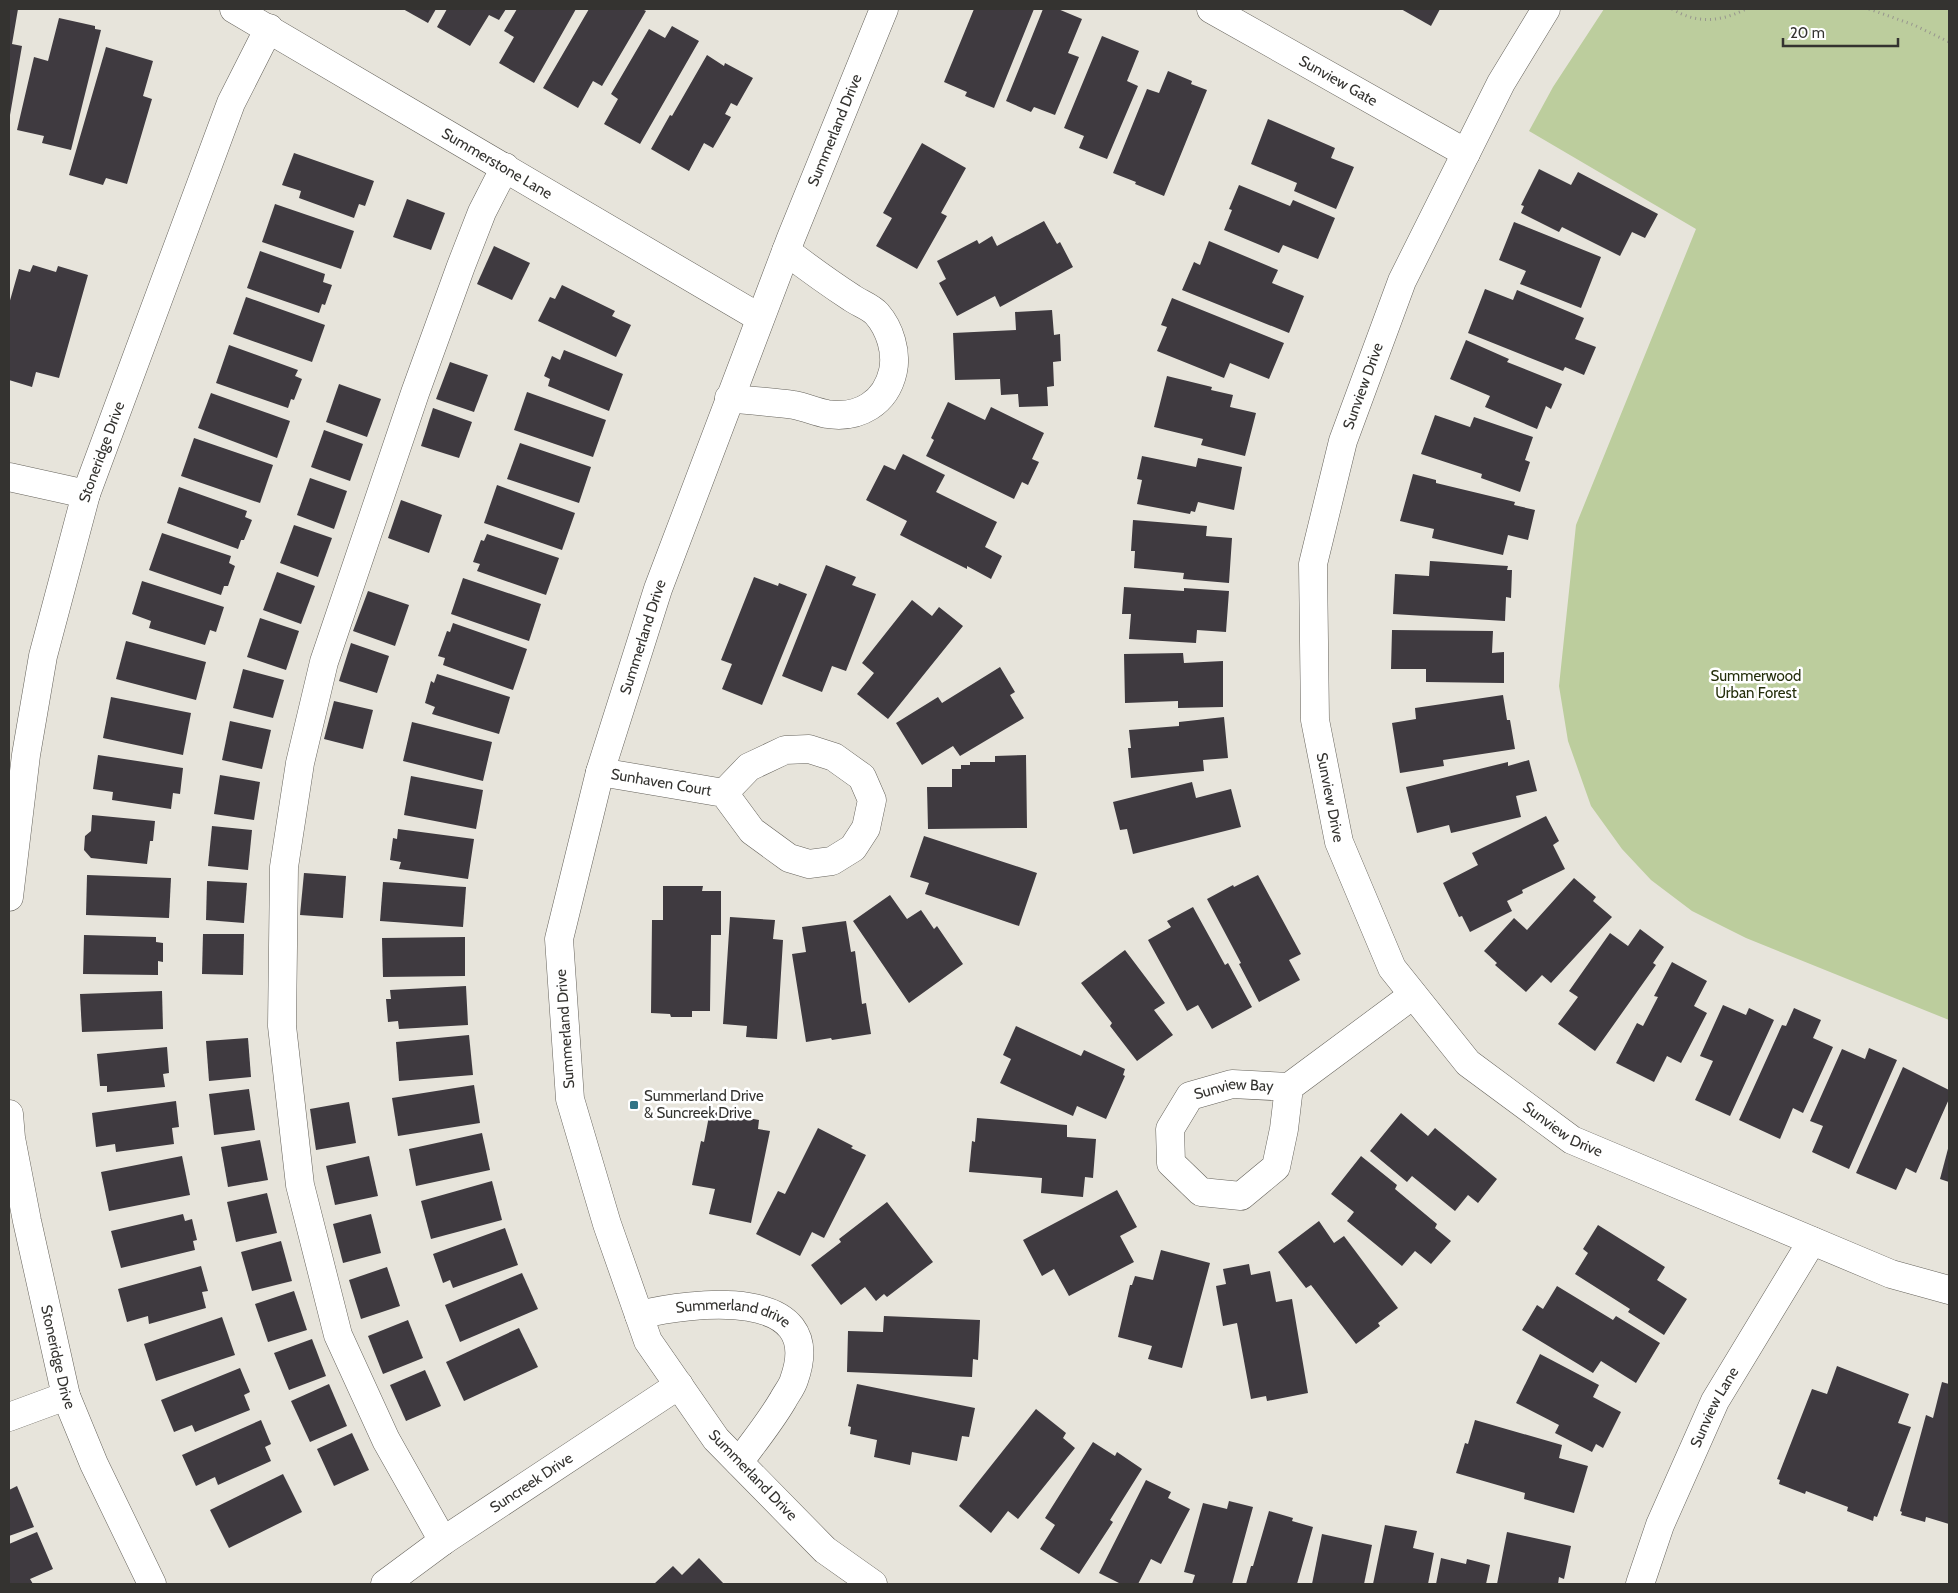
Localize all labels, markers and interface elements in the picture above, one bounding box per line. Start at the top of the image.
scale bar [1783,15,1898,47]
text: 20 m [1790,24,1825,42]
street label: Sunview Gate [1296,52,1381,110]
street label: Summerland Drive [804,71,866,189]
street label: Summerstone Lane [439,124,556,203]
street label: Sunview Drive [1339,340,1387,432]
street label: Stoneridge Drive [75,399,129,504]
street label: Summerland Drive [616,577,670,697]
park label: Summerwood Urban Forest [1711,667,1801,702]
street label: Sunview Drive [1313,751,1348,844]
street label: Sunhaven Court [609,765,713,800]
street label: Summerland Drive [552,968,578,1089]
street label: Sunview Bay [1192,1075,1274,1103]
place label: Summerland Drive & Suncreek Drive [644,1087,764,1122]
street label: Sunview Drive [1519,1098,1606,1161]
marker: Summerland Drive & Suncreek Drive [628,1099,640,1111]
street label: Summerland drive [674,1296,795,1331]
street label: Stoneridge Drive [37,1303,79,1412]
street label: Sunview Lane [1687,1364,1743,1450]
street label: Summerland Drive [705,1426,801,1525]
street label: Suncreek Drive [486,1449,576,1516]

